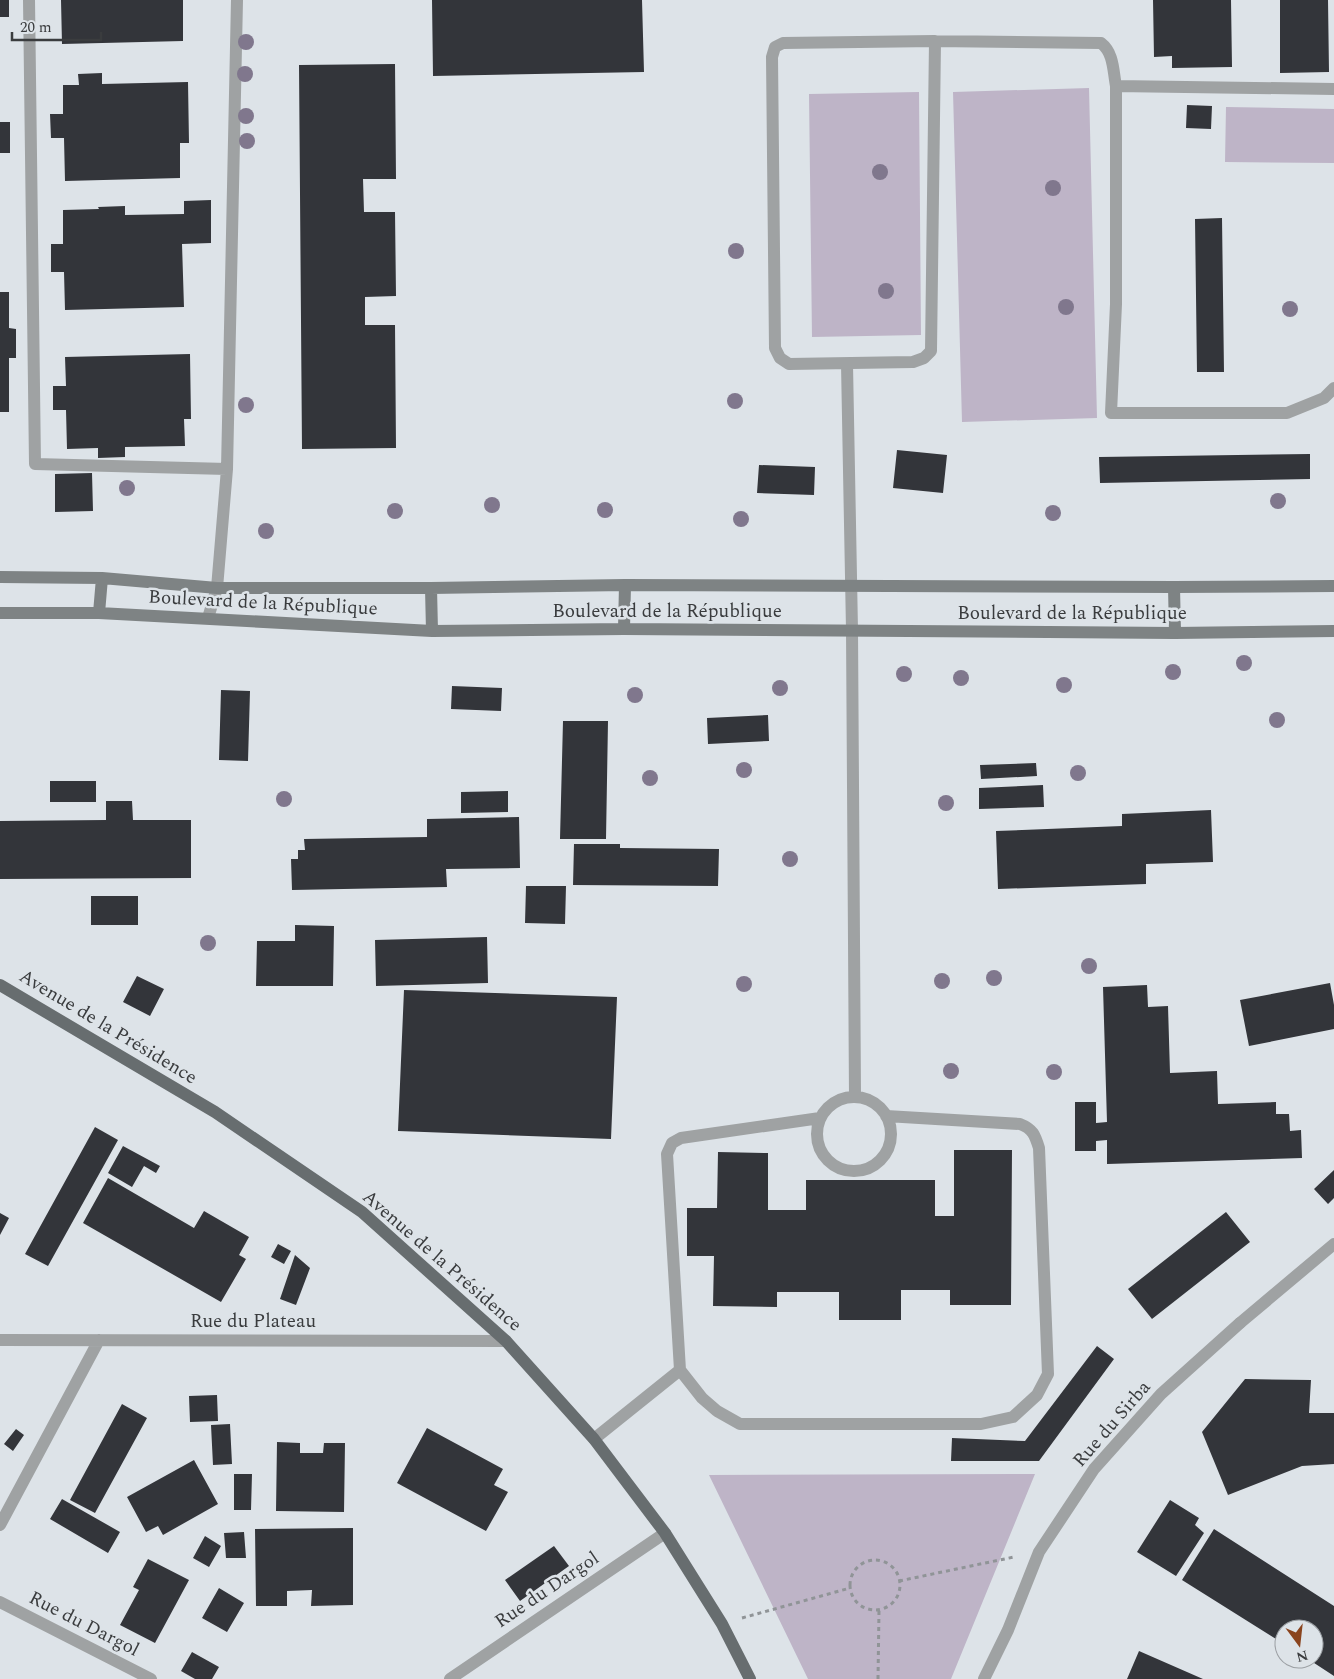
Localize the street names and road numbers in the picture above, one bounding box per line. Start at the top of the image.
street label: Boulevard de la République [148,583,378,623]
street label: Boulevard de la République [552,597,782,626]
street label: Boulevard de la République [957,599,1187,628]
street label: Avenue de la Présidence [13,962,203,1092]
street label: Avenue de la Présidence [356,1183,528,1339]
street label: Rue du Plateau [190,1307,316,1336]
street label: Rue du Sirba [1066,1374,1158,1474]
street label: Rue du Dargol [489,1544,605,1636]
street label: Rue du Dargol [24,1584,144,1664]

